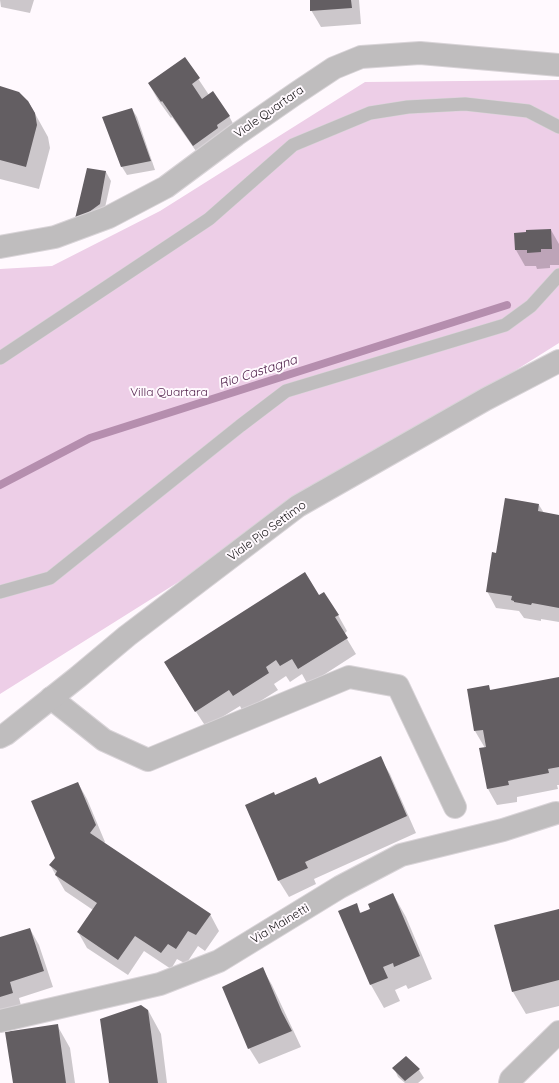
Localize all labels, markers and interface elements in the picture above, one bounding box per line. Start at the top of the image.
street label: Viale Quartara [231,83,307,141]
water label: Rio Castagna [217,352,299,392]
park label: Villa Quartara [130,385,208,399]
street label: Viale Pio Settimo [225,498,309,564]
street label: Via Mainetti [248,901,312,947]

